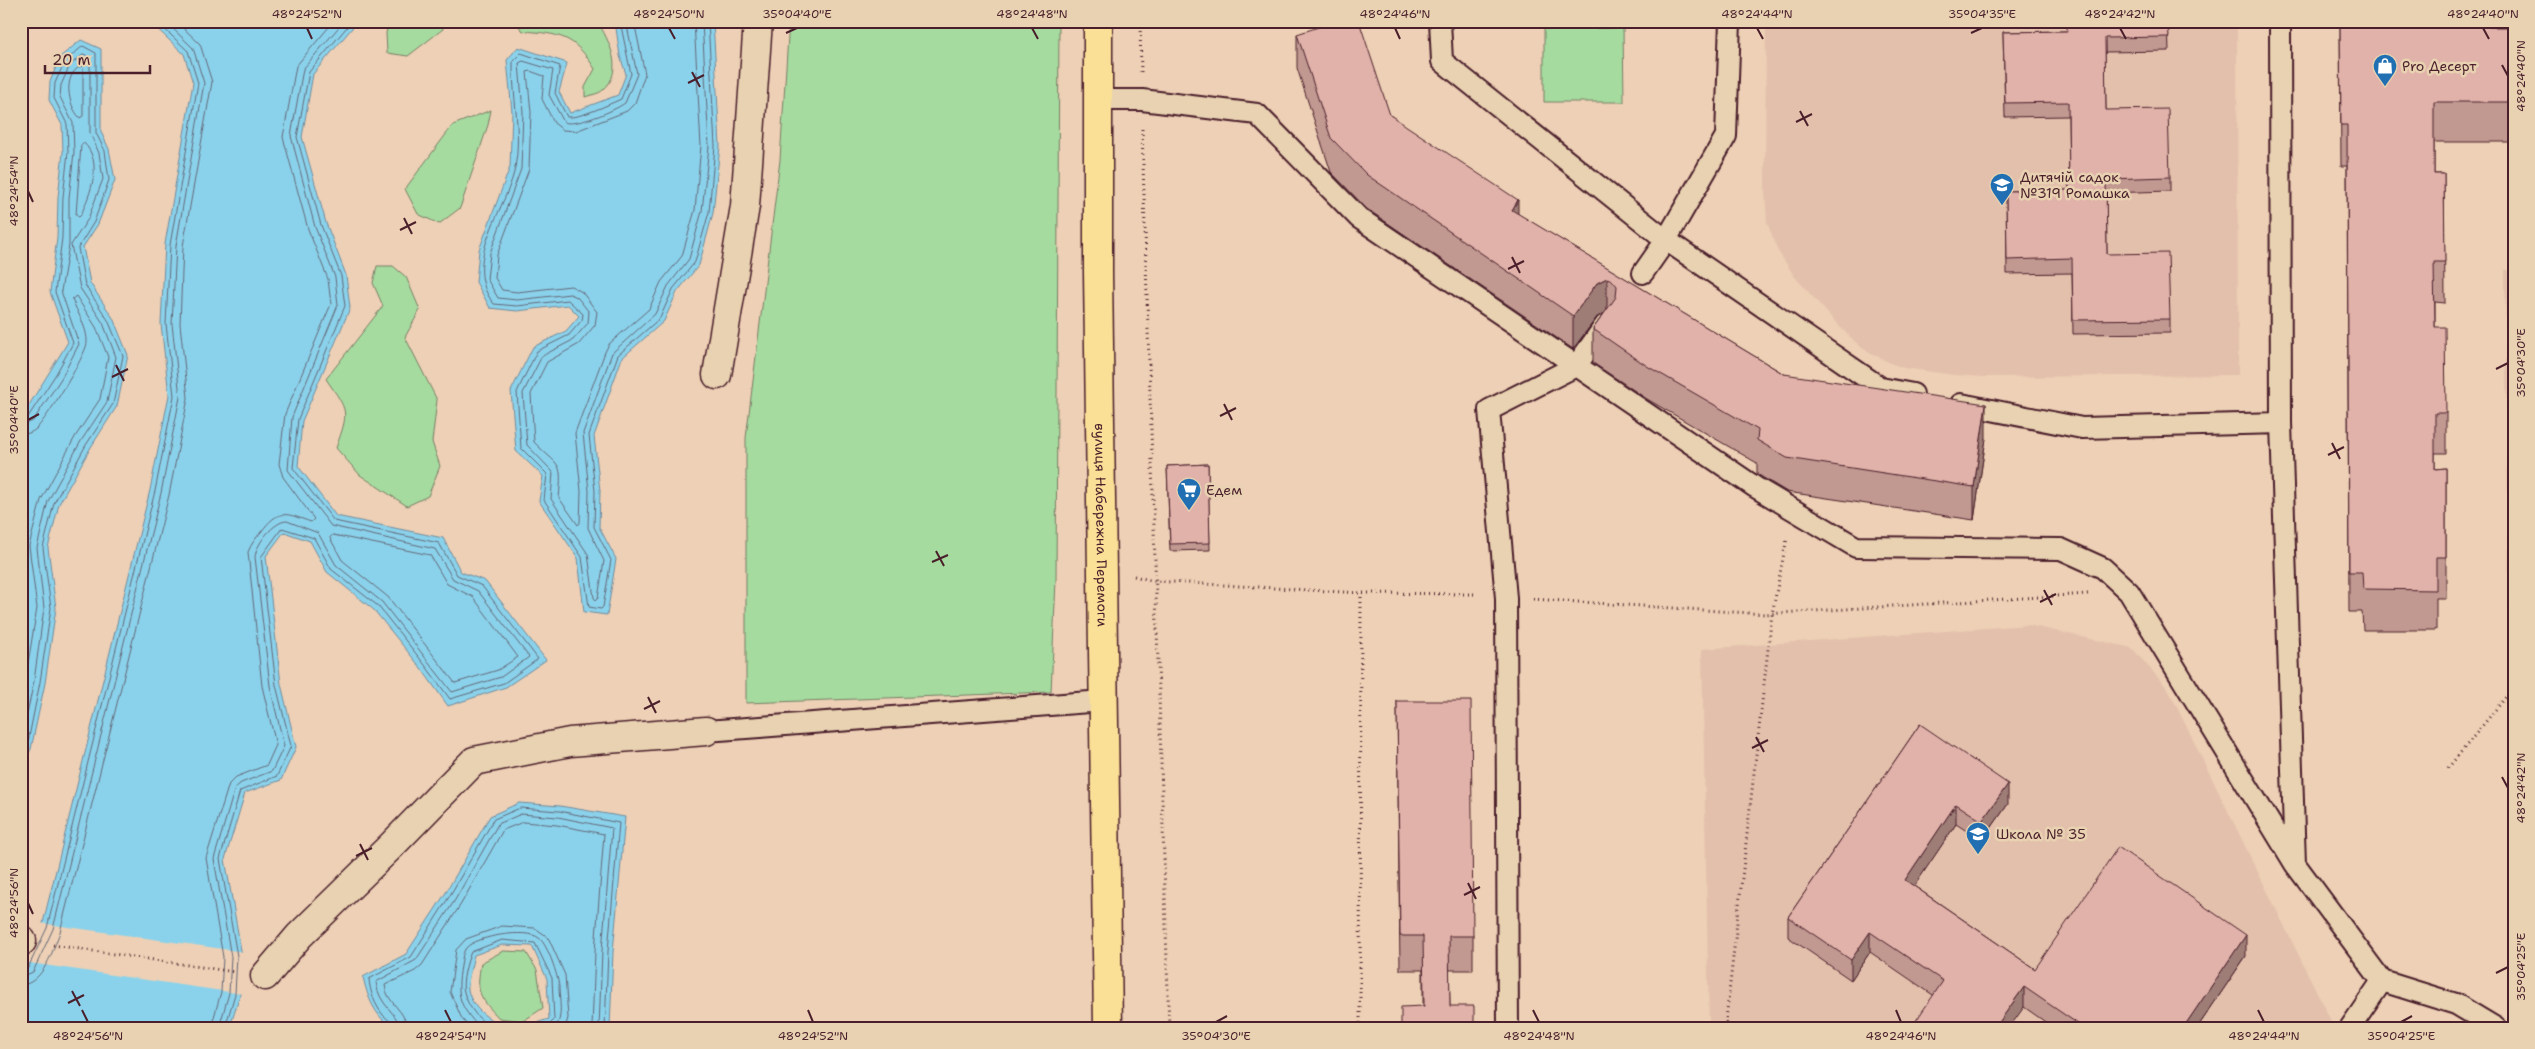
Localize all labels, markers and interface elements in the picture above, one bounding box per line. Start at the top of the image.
text: 48°24'52"N [272,6,342,22]
text: 48°24'50"N [633,6,705,22]
text: 35°04'40"E [762,6,832,22]
text: 48°24'48"N [996,6,1068,22]
text: 48°24'46"N [1360,6,1430,22]
text: 48°24'44"N [1721,6,1793,22]
text: 35°04'35"E [1948,6,2016,22]
text: 48°24'42"N [2085,6,2155,22]
text: 48°24'40"N [2447,6,2519,22]
text: 48°24'40"N [2513,40,2529,112]
scale bar [45,42,150,74]
text: 20 m [52,50,91,70]
shop icon: Pro Десерт [2372,53,2398,87]
place label: Pro Десерт [2402,57,2477,75]
text: 48°24'54"N [6,156,22,226]
place label: Дитячій садок №319 Ромашка [2020,168,2130,202]
school or university icon: Дитячій садок №319 Ромашка [1989,172,2015,206]
text: 35°04'30"E [2513,328,2529,398]
text: 35°04'40"E [6,385,22,455]
street label: вулиця Набережна Перемоги [1091,423,1112,627]
supermarket icon: Едем [1176,477,1202,511]
place label: Едем [1206,481,1242,499]
text: 48°24'42"N [2513,753,2529,823]
school or university icon: Школа № 35 [1965,821,1991,855]
place label: Школа № 35 [1996,825,2086,843]
text: 48°24'56"N [6,868,22,938]
text: 35°04'25"E [2513,933,2529,1001]
text: 48°24'56"N [53,1028,123,1044]
text: 48°24'54"N [416,1028,486,1044]
text: 48°24'52"N [778,1028,848,1044]
text: 35°04'30"E [1181,1028,1251,1044]
text: 48°24'48"N [1503,1028,1575,1044]
text: 48°24'46"N [1866,1028,1936,1044]
text: 48°24'44"N [2228,1028,2300,1044]
text: 35°04'25"E [2367,1028,2435,1044]

